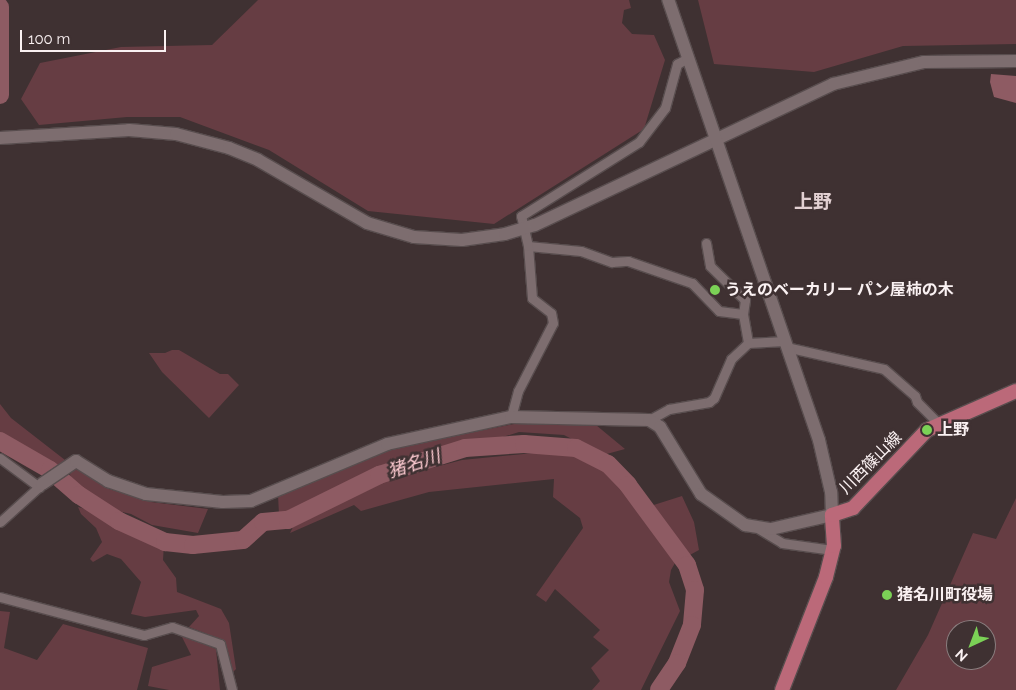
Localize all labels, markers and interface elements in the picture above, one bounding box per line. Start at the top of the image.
scale bar [22,20,169,52]
text: 100 m [28,30,70,48]
district label: 上野 [794,191,832,213]
place label: うえのベーカリー パン屋柿の木 [725,280,953,300]
marker: うえのベーカリー パン屋柿の木 [709,284,721,296]
place label: 上野 [937,420,969,440]
marker: 上野 [921,424,933,436]
street label: 川西篠山線 [836,428,906,498]
water label: 猪名川 [385,445,443,483]
place label: 猪名川町役場 [897,585,993,605]
marker: 猪名川町役場 [881,589,893,601]
north arrow [946,620,996,670]
text: N [952,646,971,665]

